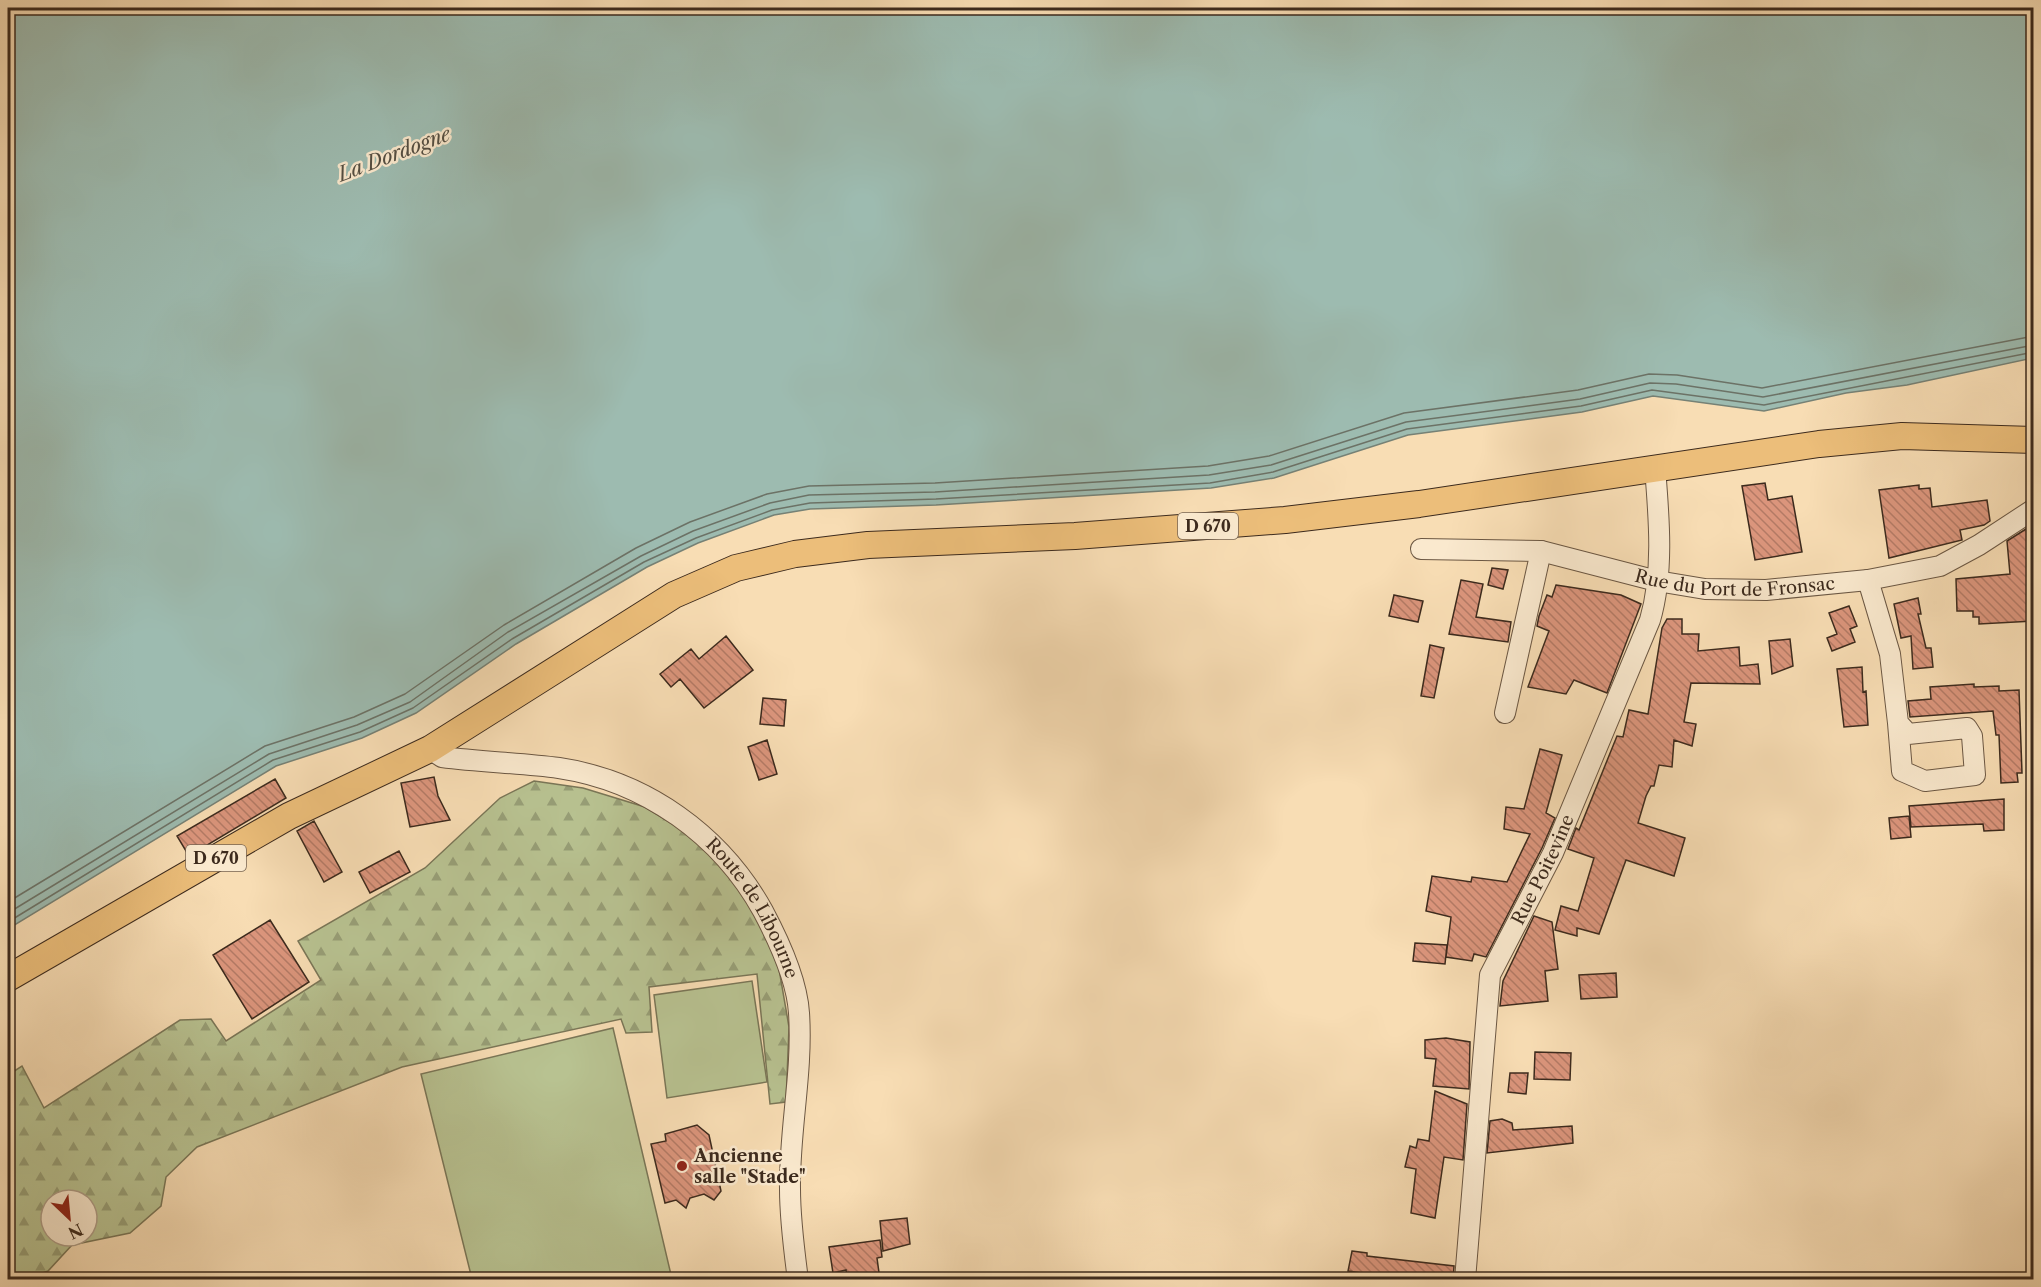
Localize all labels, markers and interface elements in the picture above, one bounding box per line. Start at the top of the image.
water label: La Dordogne [332,121,455,187]
road number: D 670 [1178,513,1238,539]
street label: Rue du Port de Fronsac [1632,565,1836,601]
street label: Rue Poitevine [1507,811,1579,928]
street label: Route de Libourne [701,833,803,981]
road number: D 670 [186,845,246,871]
place label: Ancienne salle "Stade" [693,1145,806,1188]
marker: Ancienne salle "Stade" [675,1159,689,1173]
north arrow [39,1188,99,1248]
text: N [65,1219,86,1244]

